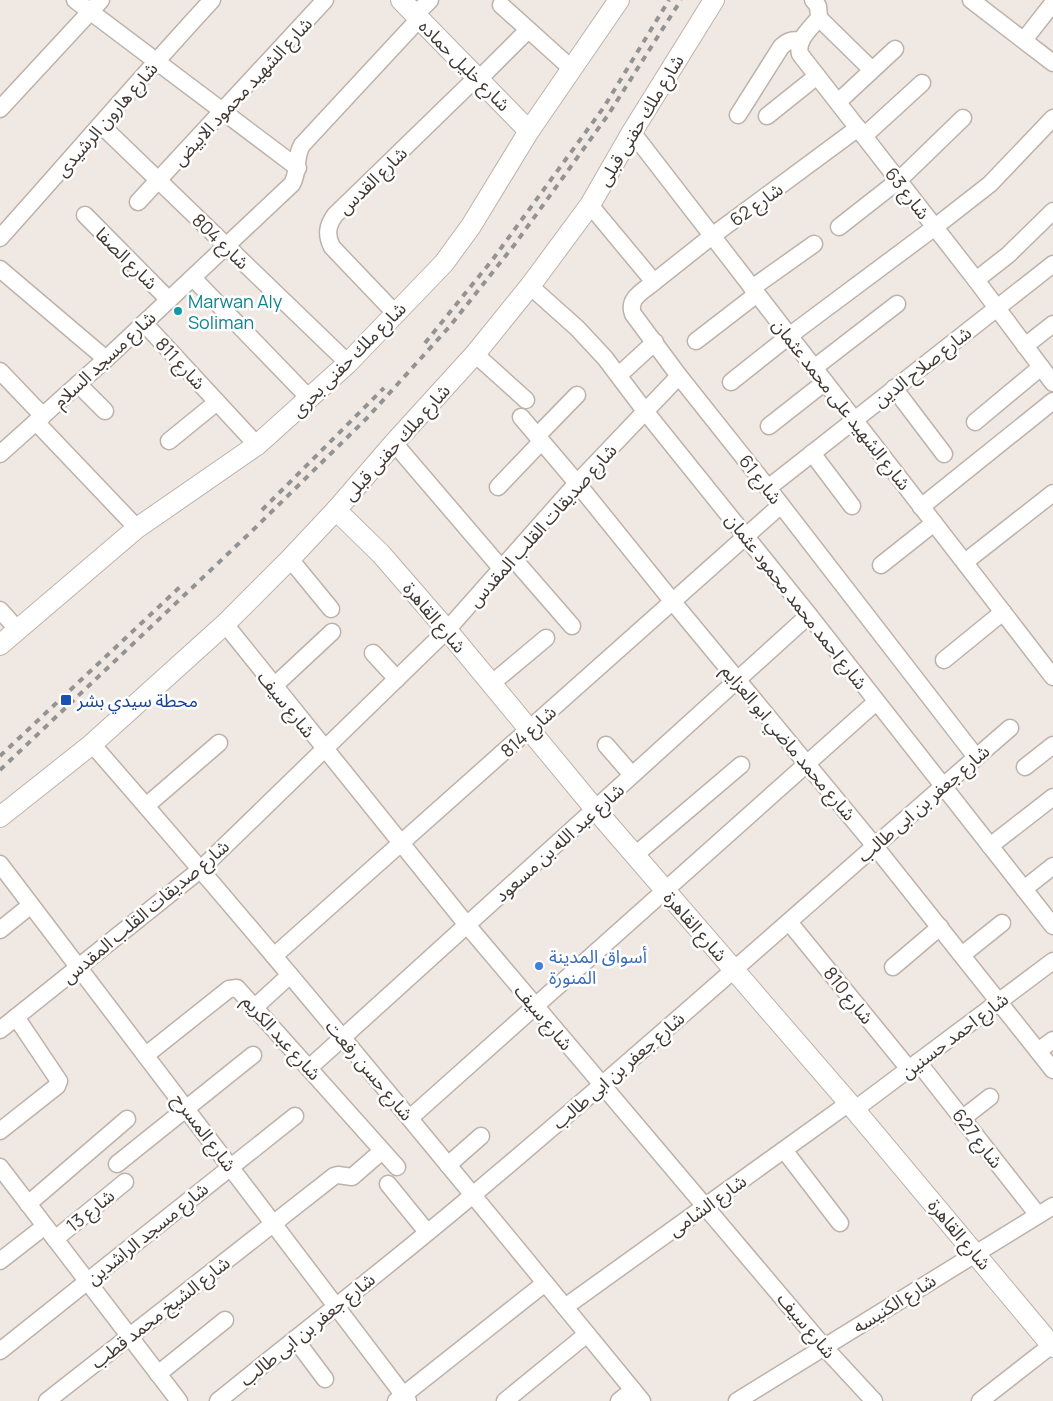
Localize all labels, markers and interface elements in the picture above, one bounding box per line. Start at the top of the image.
street label: شارع الشهيد محمود الابيض [167,12,319,172]
street label: شارع خليل حماده [412,14,516,118]
street label: شارع ملك حفنى قبلى [591,50,691,192]
street label: شارع هارون الرشيدى [50,57,165,183]
street label: شارع القدس [332,141,414,221]
street label: شارع 63 [878,162,936,226]
street label: شارع 62 [725,177,789,234]
street label: شارع 804 [185,208,255,276]
street label: شارع الصفا [89,222,163,296]
place label: Marwan Aly Soliman [188,289,283,334]
street label: شارع ملك حفنى بحرى [285,296,413,424]
street label: شارع مسجد السلام [48,305,162,415]
marker: Marwan Aly Soliman [172,305,184,317]
street label: شارع الشهيد على محمد عثمان [765,313,917,497]
street label: شارع صلاح الدين [868,320,978,414]
street label: شارع 811 [148,332,211,396]
street label: شارع ملك حفنى قبلى [337,379,457,507]
street label: شارع صديقات القلب المقدس [462,438,624,614]
street label: شارع 61 [732,449,788,511]
street label: شارع احمد محمد محمود عثمان [718,508,873,696]
street label: شارع القاهرة [396,576,472,660]
street label: شارع محمد ماضي ابو العزايم [714,659,862,827]
street label: شارع سيف [250,666,321,744]
place label: محطة سيدي بشر [76,688,198,714]
marker: محطة سيدي بشر [59,693,73,707]
street label: شارع 814 [495,700,563,764]
street label: شارع جعفر بن ابى طالب [852,739,996,869]
street label: شارع عبد الله بن مسعود [489,777,631,909]
street label: شارع صديقات القلب المقدس [56,834,236,991]
street label: شارع القاهرة [657,886,733,968]
place label: أسواق المدينة المنورة [549,944,647,989]
marker: أسواق المدينة المنورة [533,960,545,972]
street label: شارع 810 [816,961,879,1031]
street label: شارع سيف [507,979,579,1057]
street label: شارع احمد حسنين [895,987,1015,1086]
street label: شارع عبد الكريم [235,989,327,1087]
street label: شارع جعفر بن ابى طالب [547,1006,691,1136]
street label: شارع حسن رفعت [318,1015,419,1127]
street label: شارع المسرح [165,1088,242,1178]
street label: شارع 627 [945,1103,1009,1174]
street label: شارع الشامى [663,1169,753,1244]
street label: شارع مسجد الراشدين [81,1176,215,1292]
street label: شارع 13 [61,1183,121,1239]
street label: شارع القاهرة [921,1193,997,1277]
street label: شارع الشيخ محمد قطب [86,1250,236,1376]
street label: شارع جعفر بن ابى طالب [234,1267,382,1393]
street label: شارع الكنيسه [848,1268,942,1341]
street label: شارع سيف [770,1287,842,1365]

